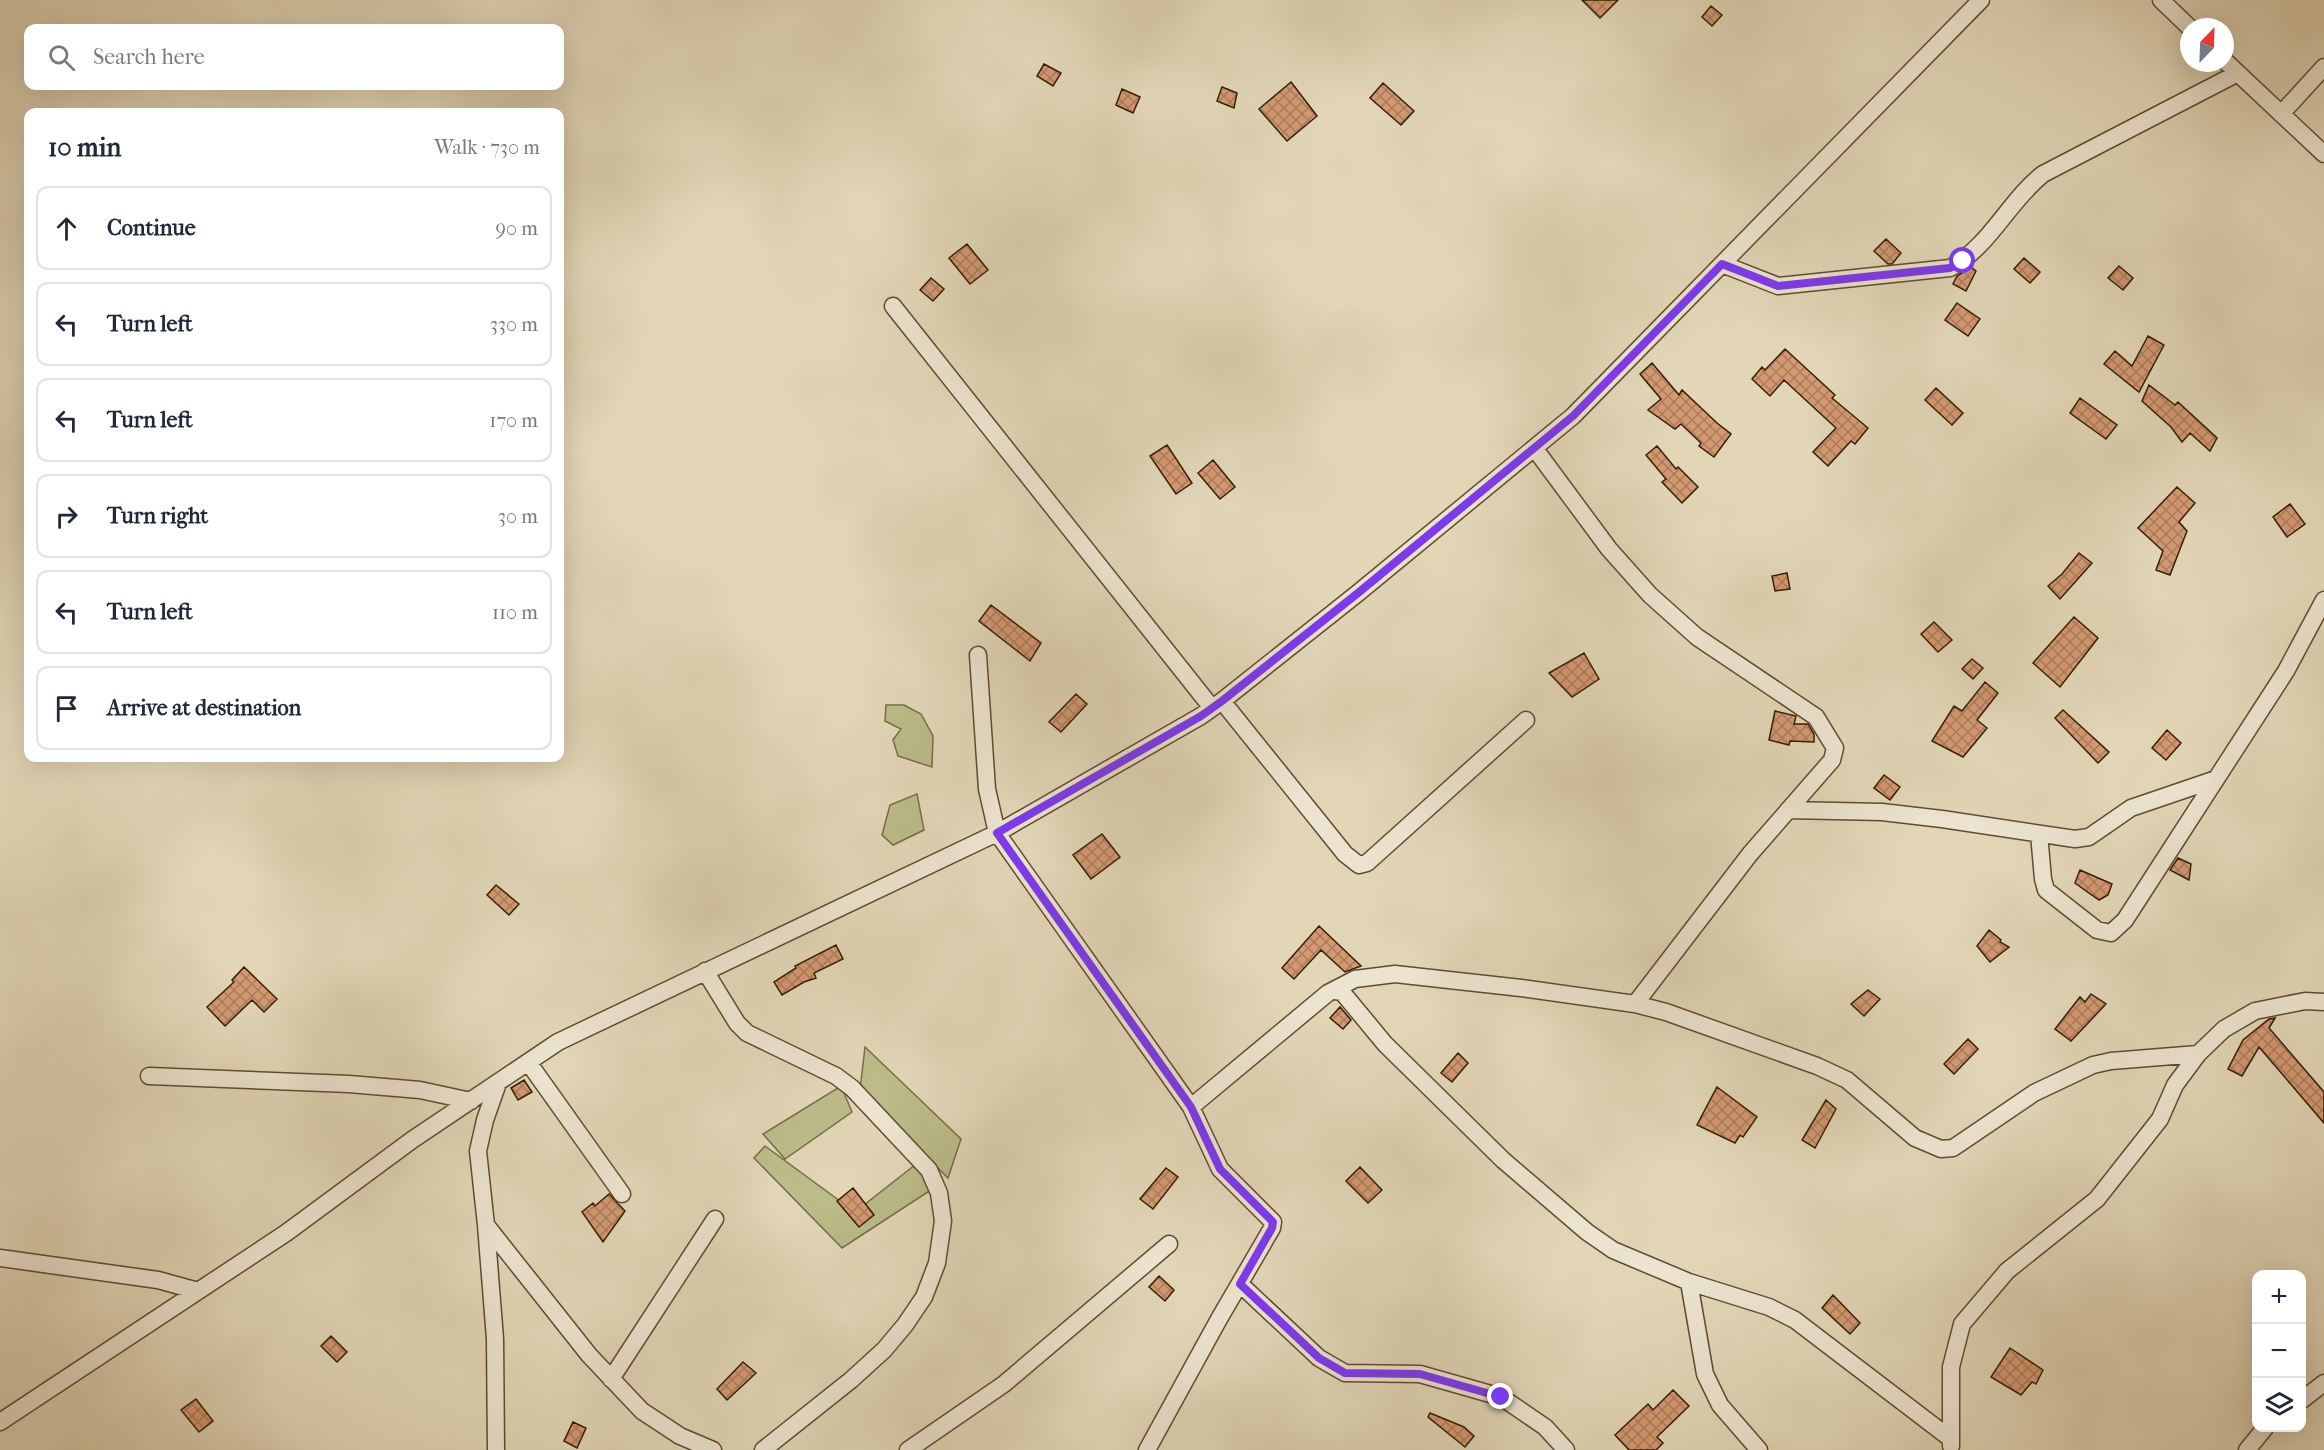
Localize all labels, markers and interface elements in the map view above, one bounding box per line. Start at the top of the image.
north arrow [2180,18,2234,72]
search box [24,24,564,90]
icon: search [45,41,78,74]
text: Search here [93,44,205,70]
text: 10 min [48,132,121,163]
text: Walk · 730 m [434,136,540,159]
icon: ahead [50,212,83,245]
text: Continue [107,215,196,241]
text: 90 m [496,217,538,240]
route start [1949,247,1975,273]
icon: left [50,308,83,341]
text: Turn left [107,311,193,337]
text: 330 m [490,313,538,336]
icon: left [50,404,83,437]
text: Turn left [107,407,193,433]
text: 170 m [489,409,538,432]
icon: right [50,500,83,533]
text: Turn right [107,503,208,529]
text: 30 m [498,505,538,528]
icon: left [50,596,83,629]
text: Turn left [107,599,193,625]
text: 110 m [492,601,538,624]
icon: arrive [50,692,83,725]
text: Arrive at destination [107,695,301,721]
map controls [2252,1270,2306,1432]
button: + [2252,1270,2306,1324]
button: − [2252,1324,2306,1378]
button: layers [2252,1378,2306,1432]
route end [1487,1383,1513,1409]

